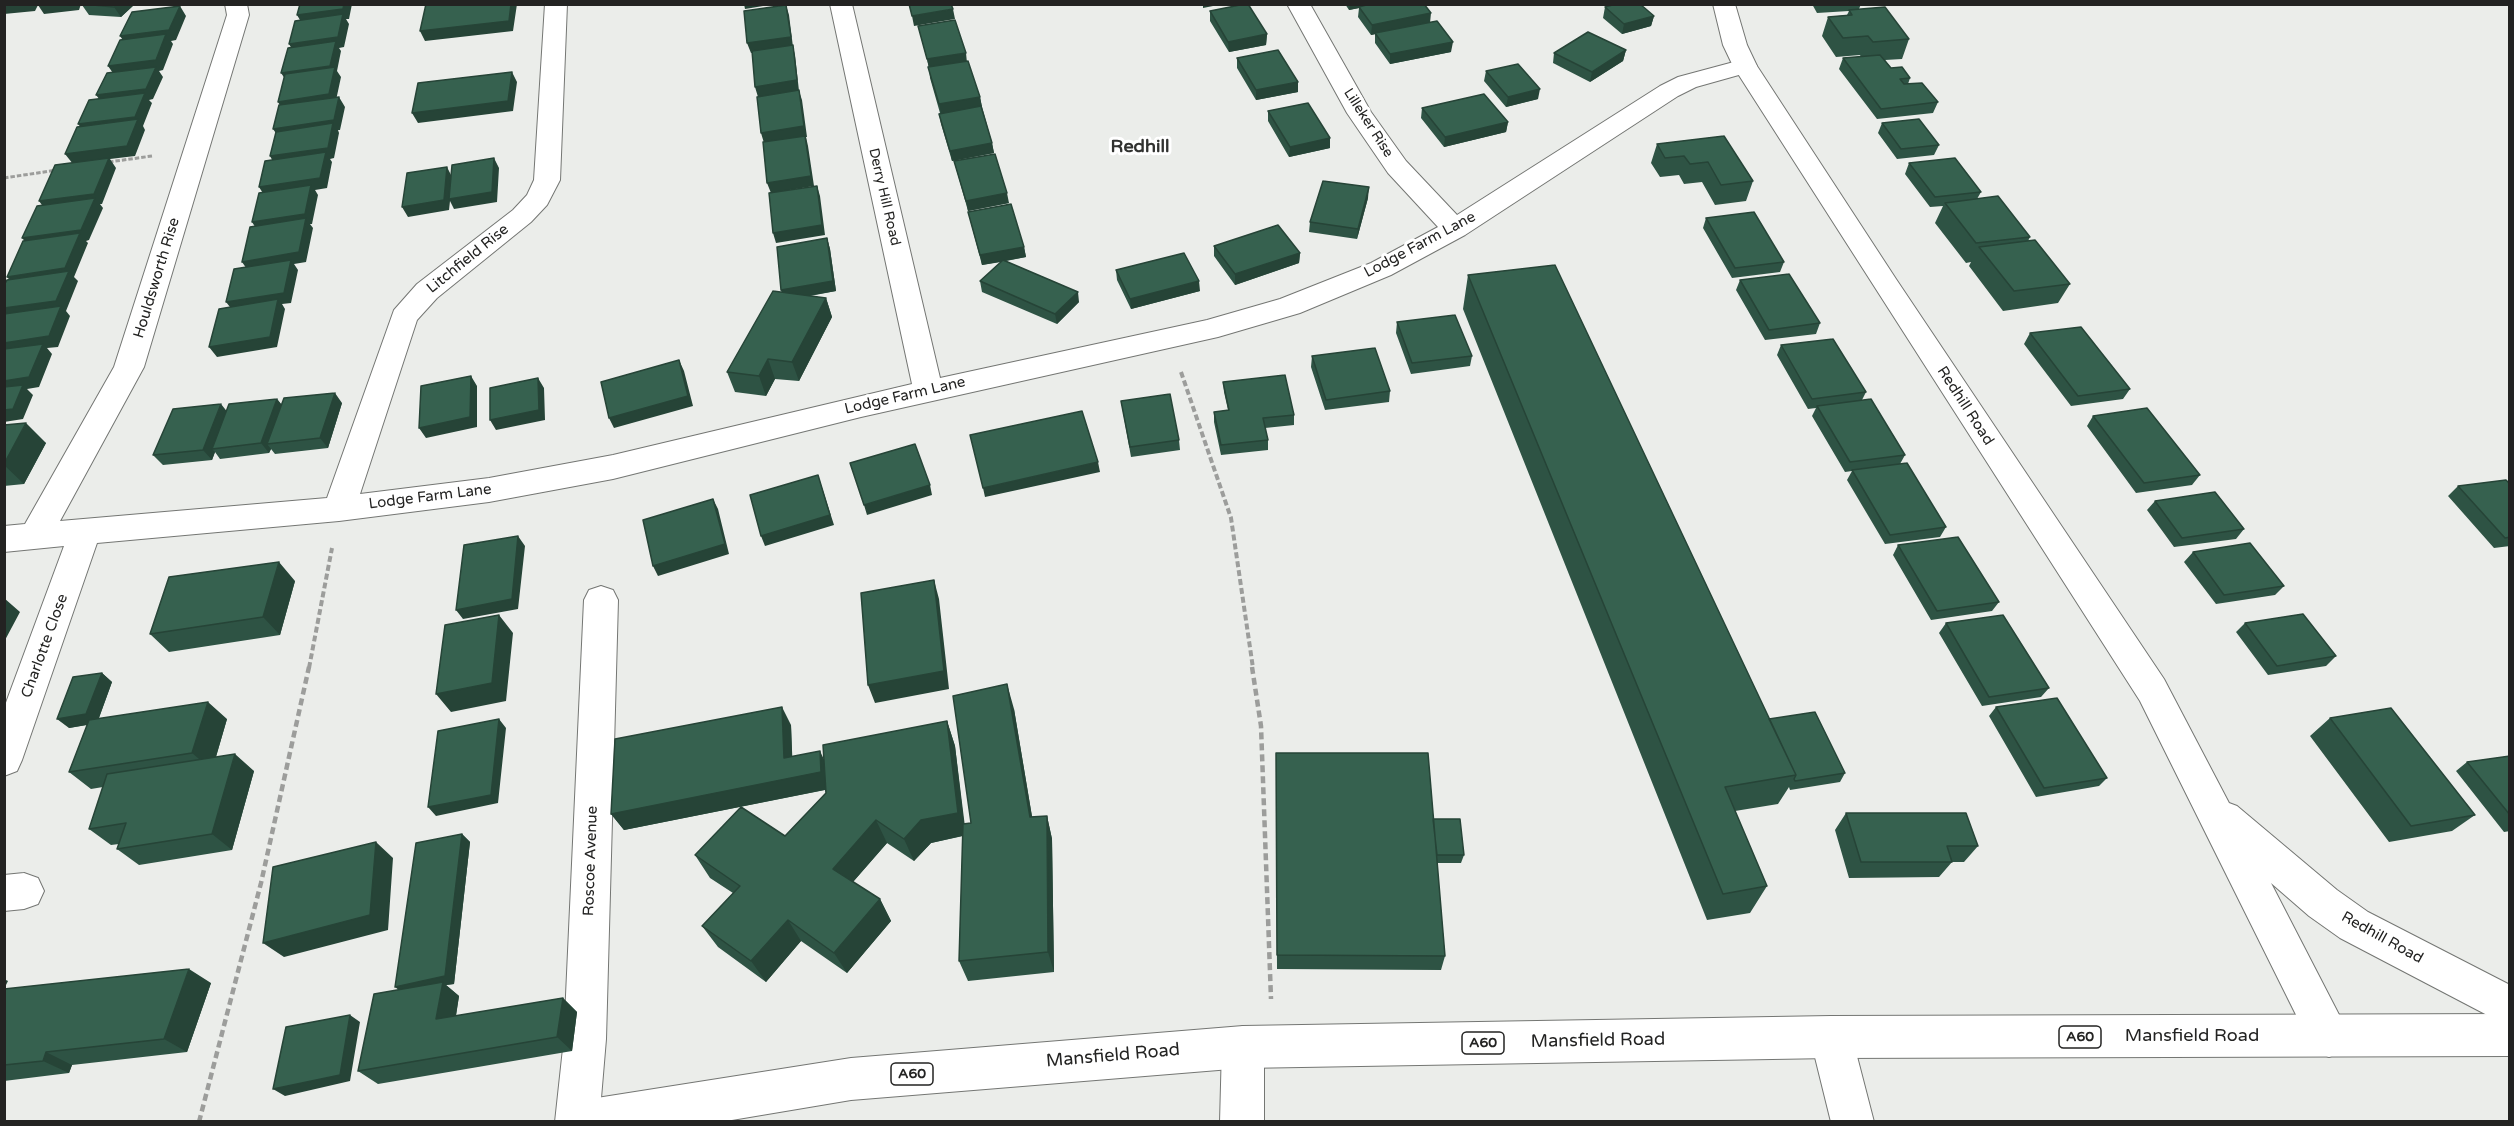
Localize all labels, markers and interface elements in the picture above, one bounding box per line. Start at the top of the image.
street label: Lilleker Rise [1339,85,1397,161]
district label: Redhill [1111,136,1169,158]
street label: Derry Hill Road [865,147,903,247]
street label: Lodge Farm Lane [1361,208,1479,282]
street label: Houldsworth Rise [130,215,184,341]
street label: Litchfield Rise [423,220,513,298]
street label: Redhill Road [1933,363,1997,449]
street label: Lodge Farm Lane [843,373,967,419]
street label: Lodge Farm Lane [368,481,492,513]
street label: Charlotte Close [18,592,72,700]
street label: Roscoe Avenue [580,806,602,916]
street label: Redhill Road [2338,908,2426,968]
street label: Mansfield Road [2125,1025,2259,1047]
road number: A60 [2059,1026,2101,1048]
street label: Mansfield Road [1531,1029,1665,1053]
road number: A60 [1462,1032,1504,1054]
street label: Mansfield Road [1045,1039,1181,1073]
road number: A60 [891,1063,933,1085]

